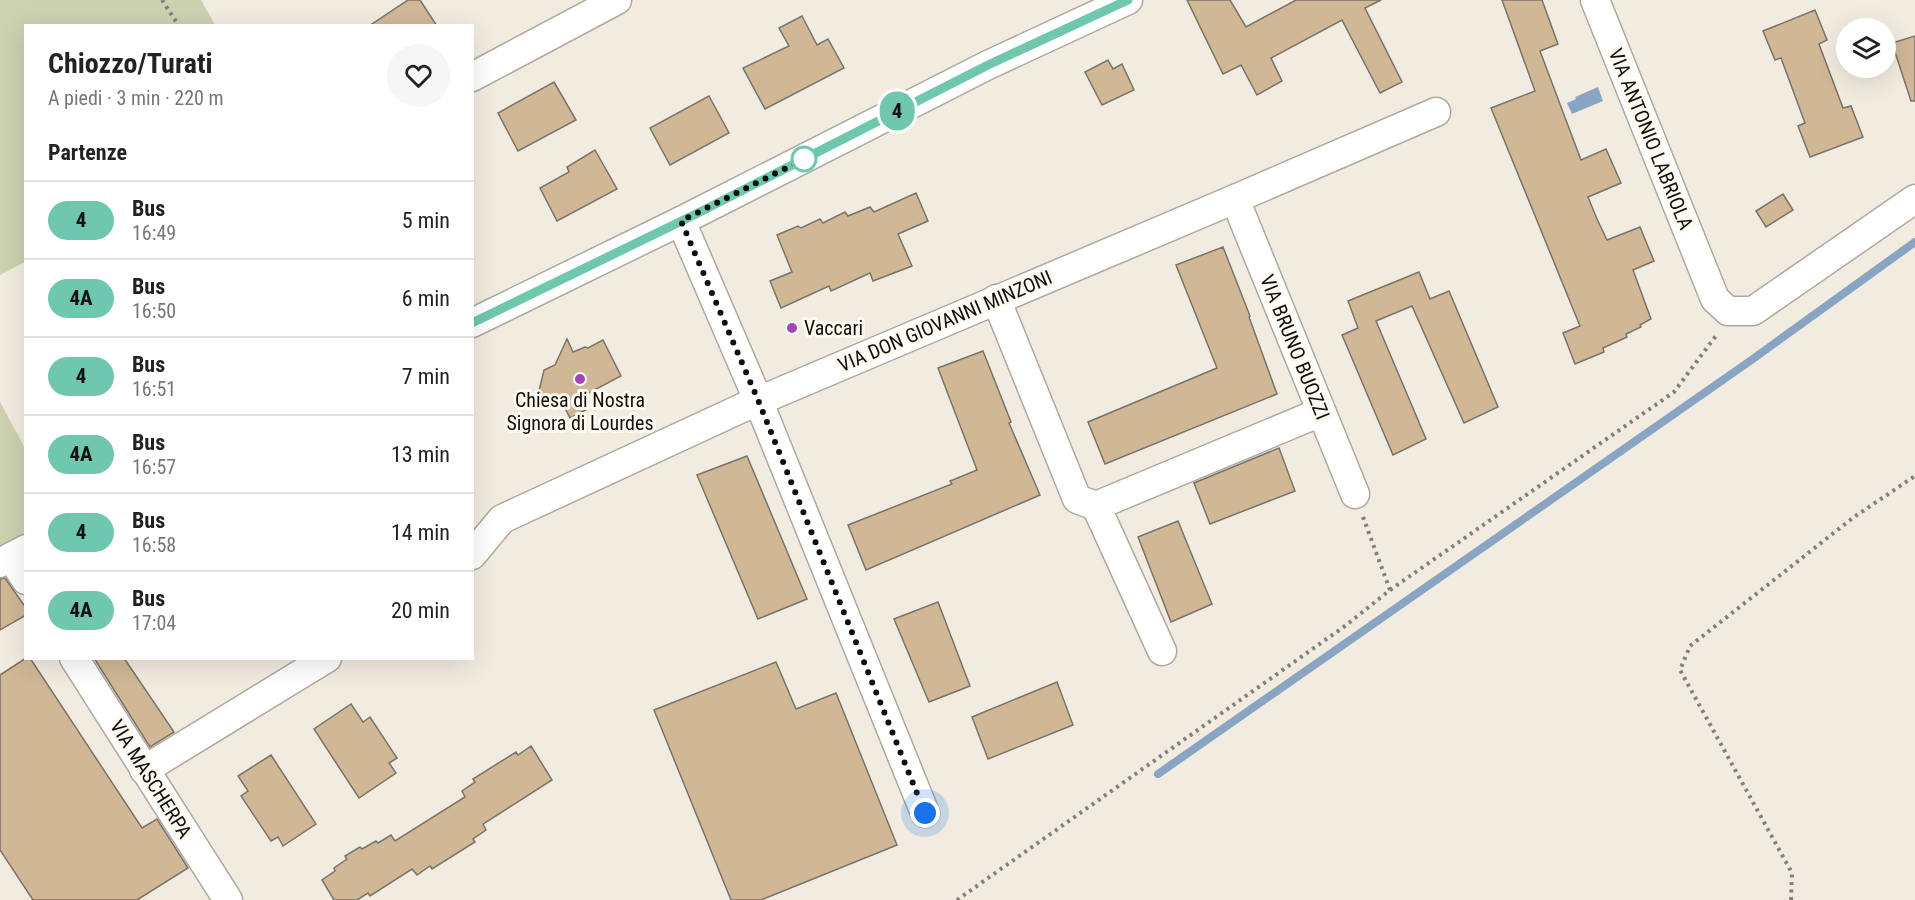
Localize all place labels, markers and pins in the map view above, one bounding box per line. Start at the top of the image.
unlabelled marker [791,146,817,172]
place label: Vaccari [804,316,863,340]
marker: Vaccari [785,321,799,335]
marker: Chiesa di Nostra Signora di Lourdes [573,372,587,386]
place label: Chiesa di Nostra Signora di Lourdes [506,388,654,435]

